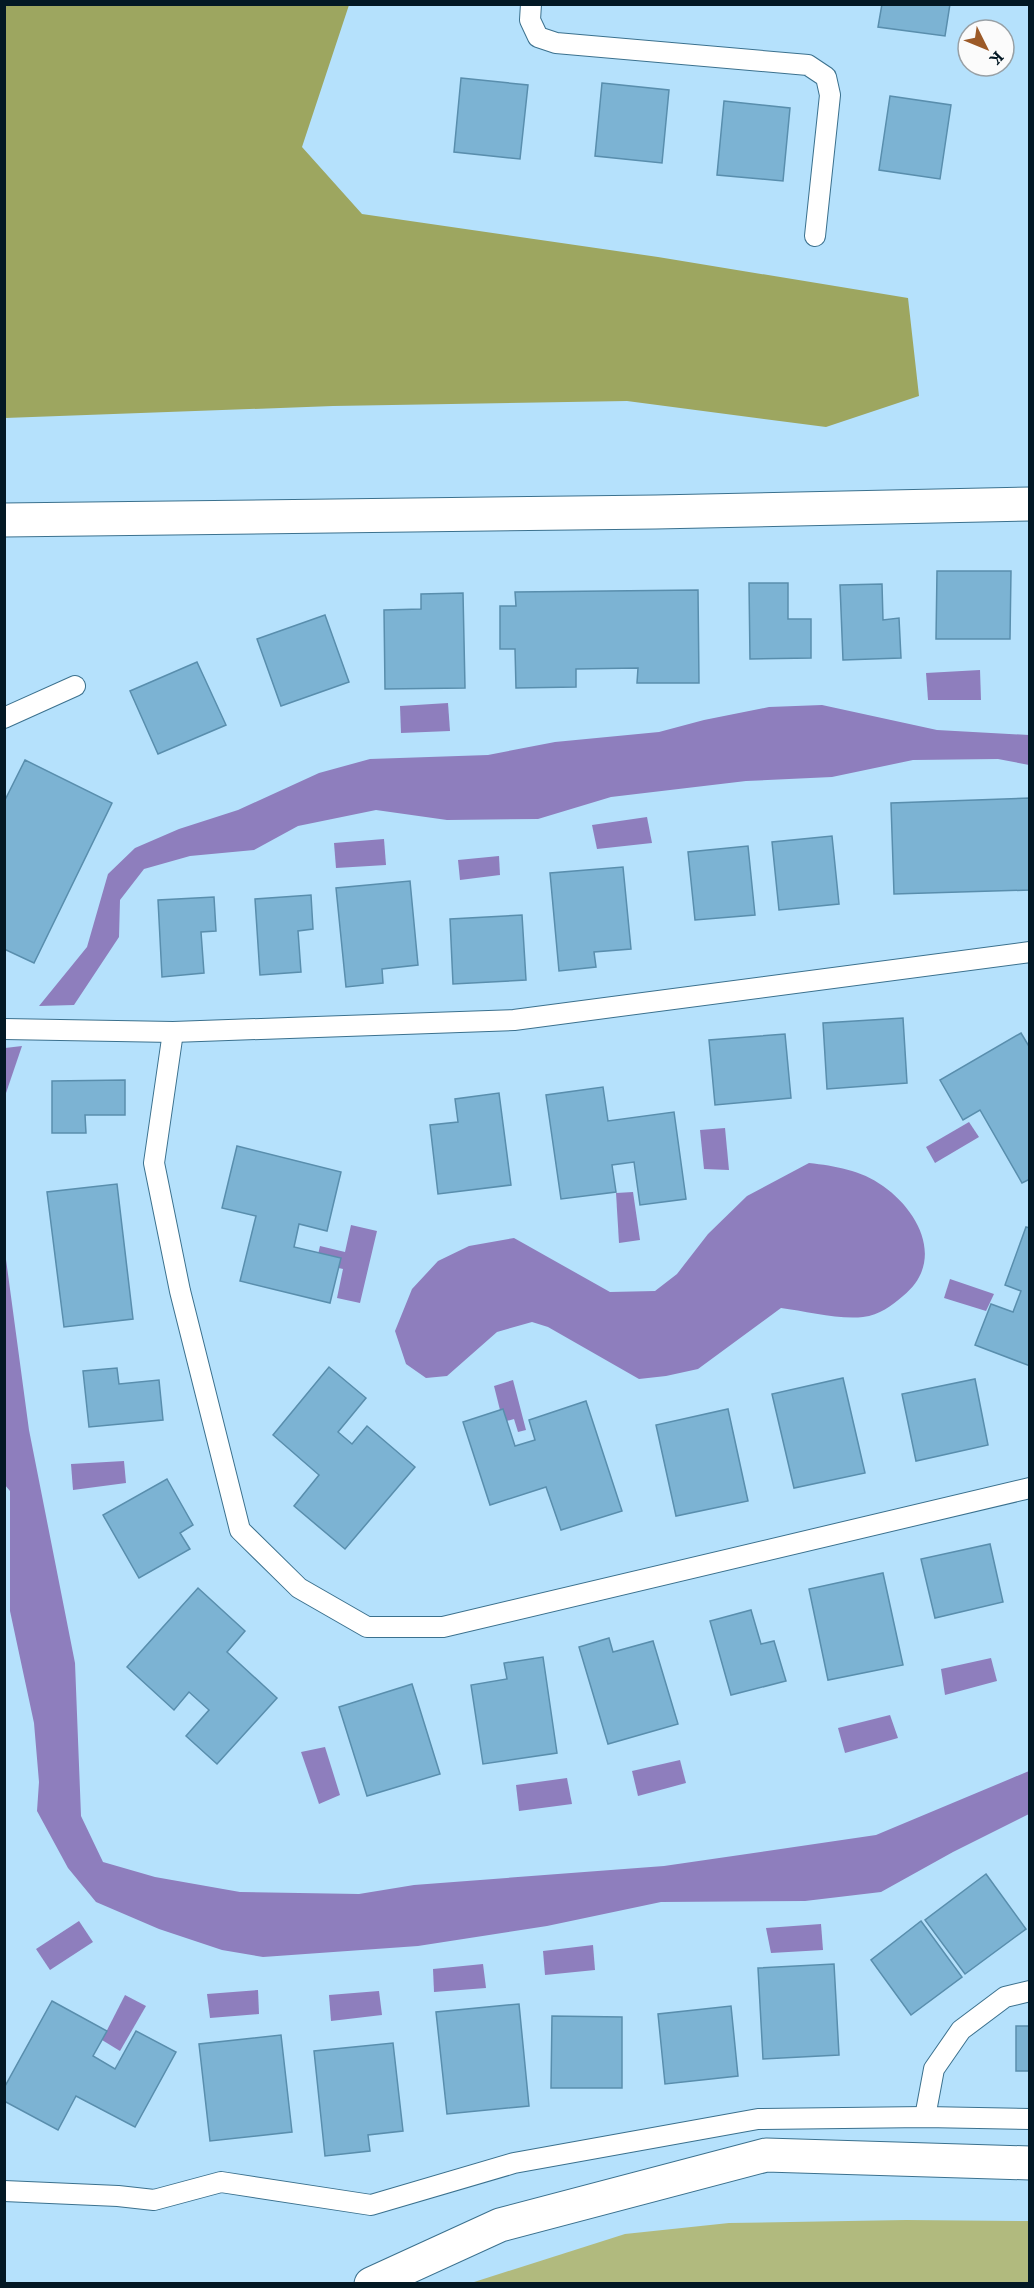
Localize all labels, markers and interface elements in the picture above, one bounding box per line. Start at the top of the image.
north arrow [956,18,1016,78]
text: K [985,47,1008,70]

